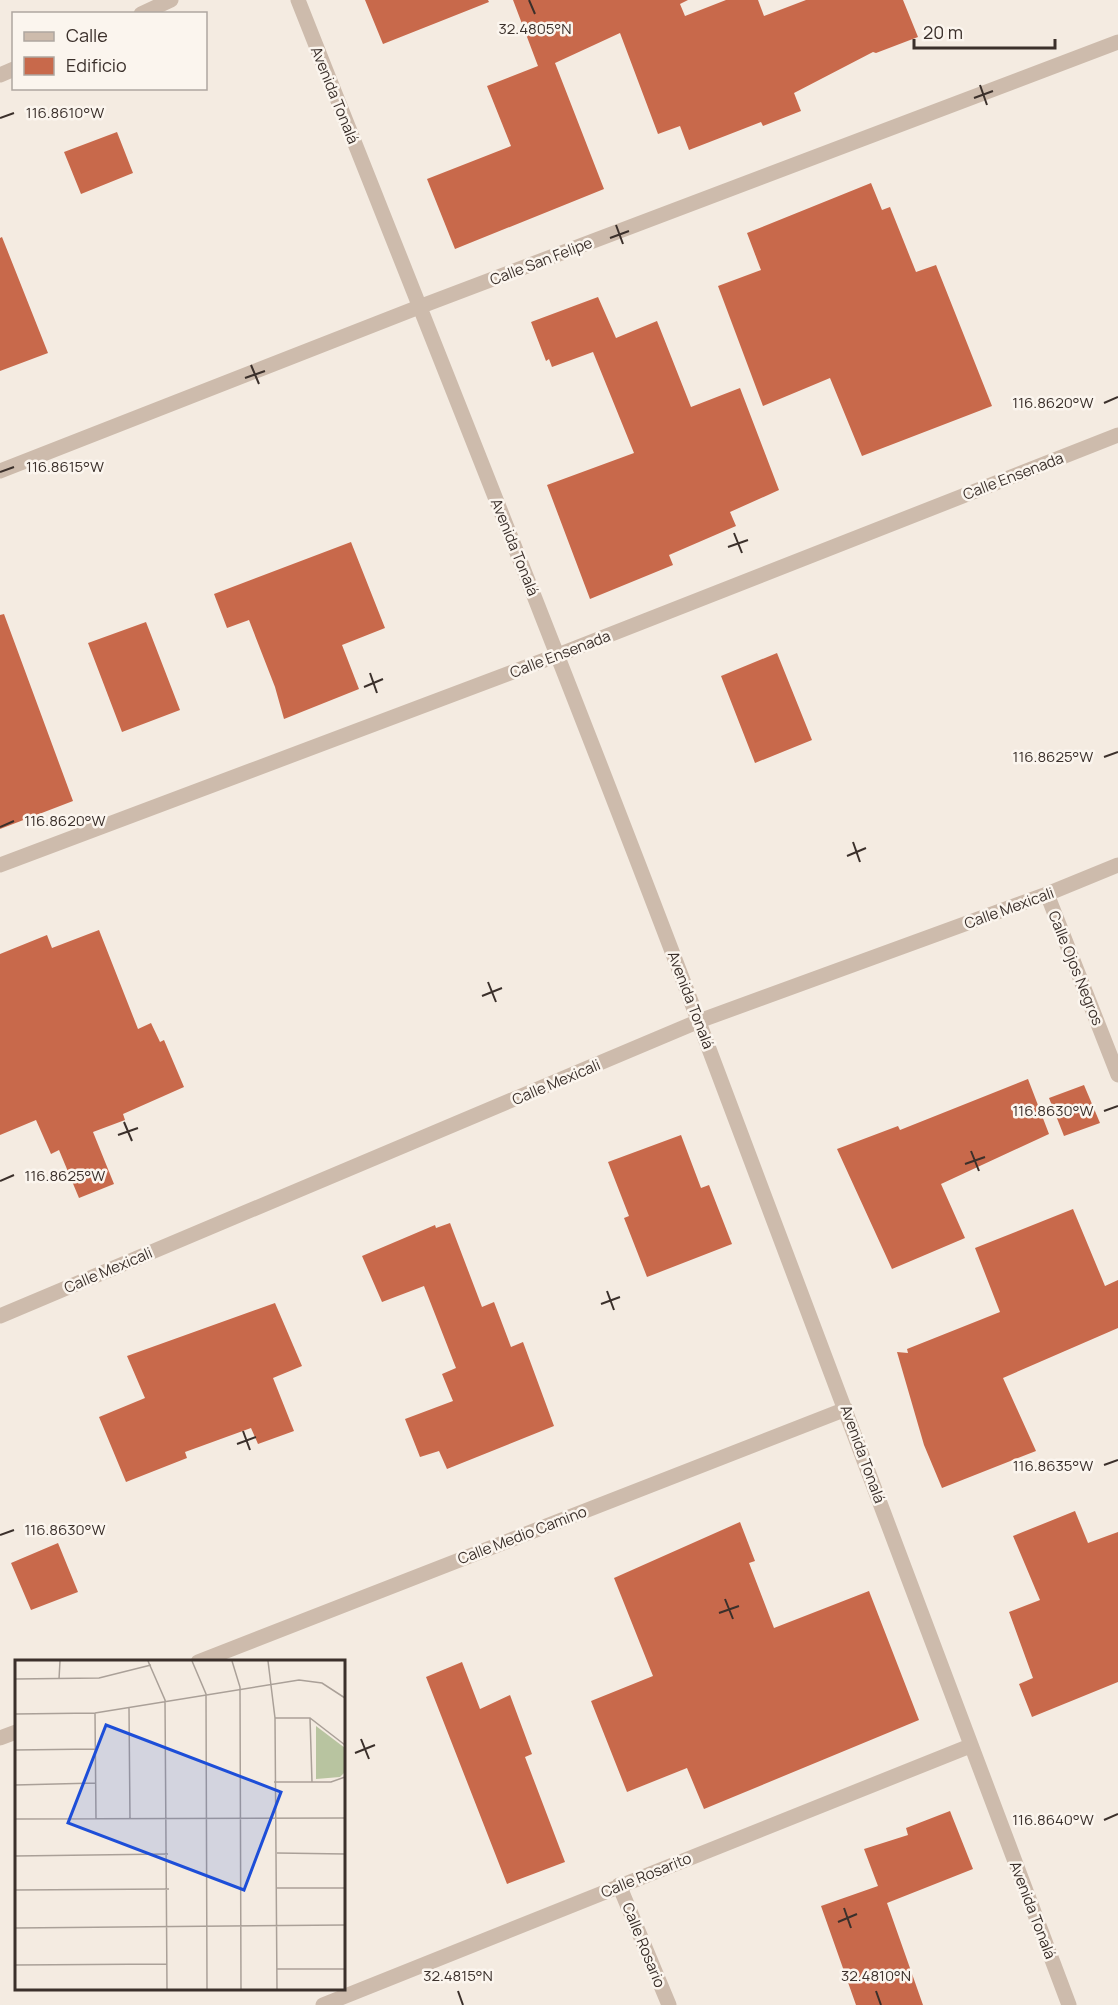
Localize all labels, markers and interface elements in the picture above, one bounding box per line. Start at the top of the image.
legend [12,12,207,90]
scale bar [914,12,1055,50]
text: 32.4805°N [498,18,572,39]
text: 20 m [923,20,963,44]
text: Calle [66,23,108,47]
street label: Avenida Tonalá [306,43,364,147]
text: Edificio [66,53,127,77]
text: 116.8610°W [26,102,104,123]
street label: Calle San Felipe [487,232,595,290]
text: 116.8620°W [1012,392,1094,413]
street label: Calle Ensenada [960,447,1066,505]
text: 116.8615°W [26,456,104,477]
street label: Avenida Tonalá [486,495,544,599]
street label: Calle Ensenada [507,625,613,683]
text: 116.8625°W [1013,746,1093,767]
text: 116.8620°W [24,810,106,831]
street label: Calle Mexicali [961,882,1057,934]
street label: Calle Ojos Negros [1043,908,1109,1029]
street label: Avenida Tonalá [663,948,719,1052]
street label: Calle Mexicali [509,1054,603,1110]
text: 116.8630°W [1012,1100,1094,1121]
text: 116.8625°W [25,1165,105,1186]
street label: Calle Mexicali [61,1242,155,1298]
street label: Avenida Tonalá [836,1402,890,1506]
text: 116.8635°W [1013,1455,1093,1476]
street label: Calle Medio Camino [455,1501,590,1569]
text: 116.8630°W [24,1519,106,1540]
inset map [15,1660,345,1990]
text: 116.8640°W [1012,1809,1094,1830]
street label: Calle Rosarito [598,1847,694,1903]
street label: Avenida Tonalá [1005,1858,1061,1962]
street label: Calle Rosario [617,1899,671,1991]
text: 32.4815°N [423,1965,493,1986]
text: 32.4810°N [841,1965,911,1986]

